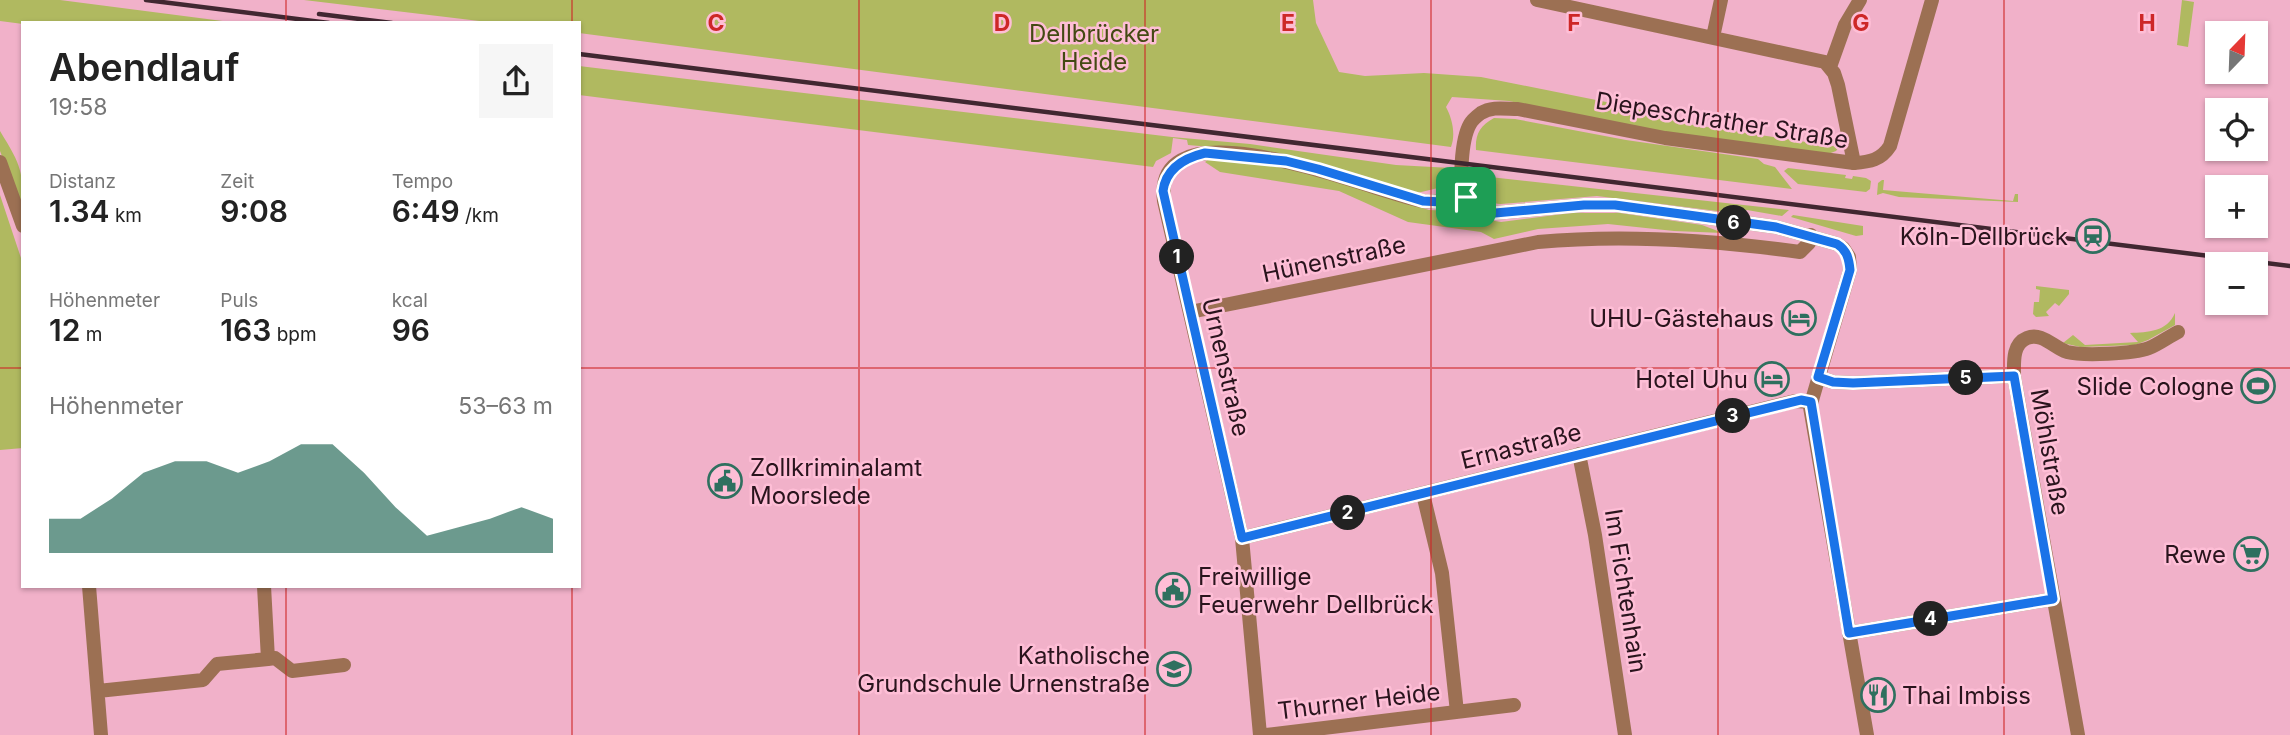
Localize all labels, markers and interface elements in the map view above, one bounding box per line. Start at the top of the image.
text: C [707,9,725,37]
text: D [994,9,1010,37]
text: E [1281,9,1295,37]
text: F [1567,9,1581,37]
text: G [1852,9,1870,37]
text: H [2138,9,2156,37]
park label: Dellbrücker Heide [1029,19,1159,76]
north arrow [2205,21,2268,84]
map controls [2205,21,2268,315]
text: Abendlauf [49,44,240,90]
button: share [479,44,553,118]
street label: Diepeschrather Straße [1594,86,1850,154]
text: 19:58 [49,93,107,121]
button: locate [2205,98,2268,161]
pin [1436,167,1496,227]
text: Distanz [49,170,116,193]
text: Zeit [220,170,254,193]
text: Tempo [392,170,453,193]
button: + [2205,175,2268,238]
icon: arrive [1447,178,1485,216]
text: 1.34 [49,193,110,229]
text: 9:08 [220,193,288,229]
text: 6:49 [392,193,460,229]
text: km [110,204,142,227]
text: /km [460,204,499,227]
pin: 6 [1716,206,1752,241]
text: 6 [1727,211,1740,234]
station icon: Köln-Dellbrück [2074,217,2112,255]
place label: Köln-Dellbrück [1900,222,2068,251]
street label: Hünenstraße [1259,230,1409,288]
pin: 1 [1160,240,1194,274]
text: 1 [1172,245,1181,268]
button: − [2205,252,2268,315]
text: Höhenmeter [49,289,160,312]
text: Puls [220,289,258,312]
text: kcal [392,289,428,312]
street label: Urnenstraße [1196,295,1256,439]
hotel icon: UHU-Gästehaus [1780,299,1818,337]
place label: UHU-Gästehaus [1589,304,1774,333]
text: 12 [49,312,80,348]
text: 163 [220,312,271,348]
text: 96 [392,312,430,348]
text: m [80,323,102,346]
text: bpm [271,323,317,346]
hotel icon: Hotel Uhu [1753,360,1791,398]
pin: 5 [1948,360,1983,396]
place label: Hotel Uhu [1635,365,1748,394]
text: 5 [1959,366,1972,389]
sports icon: Slide Cologne [2239,367,2277,405]
place label: Slide Cologne [2077,372,2234,401]
street label: Möhlstraße [2025,387,2075,517]
text: Höhenmeter [49,392,183,420]
text: 53–63 m [458,392,553,420]
pin: 3 [1716,398,1750,434]
text: 3 [1726,404,1739,427]
street label: Ernastraße [1458,417,1584,475]
place label: Zollkriminalamt Moorslede [750,453,922,510]
public building icon: Zollkriminalamt Moorslede [706,462,744,500]
pin: 2 [1330,496,1366,530]
text: 2 [1342,501,1353,524]
street label: Im Fichtenhain [1599,507,1653,675]
supermarket icon: Rewe [2232,535,2270,573]
place label: Rewe [2164,540,2226,569]
place label: Freiwillige Feuerwehr Dellbrück [1198,562,1434,619]
public building icon: Freiwillige Feuerwehr Dellbrück [1154,571,1192,609]
pin: 4 [1913,602,1948,636]
text: 4 [1924,607,1937,630]
place label: Katholische Grundschule Urnenstraße [857,641,1150,698]
school or university icon: Katholische Grundschule Urnenstraße [1155,650,1193,688]
restaurant icon: Thai Imbiss [1859,676,1897,714]
street label: Thurner Heide [1276,677,1442,725]
place label: Thai Imbiss [1902,681,2031,710]

